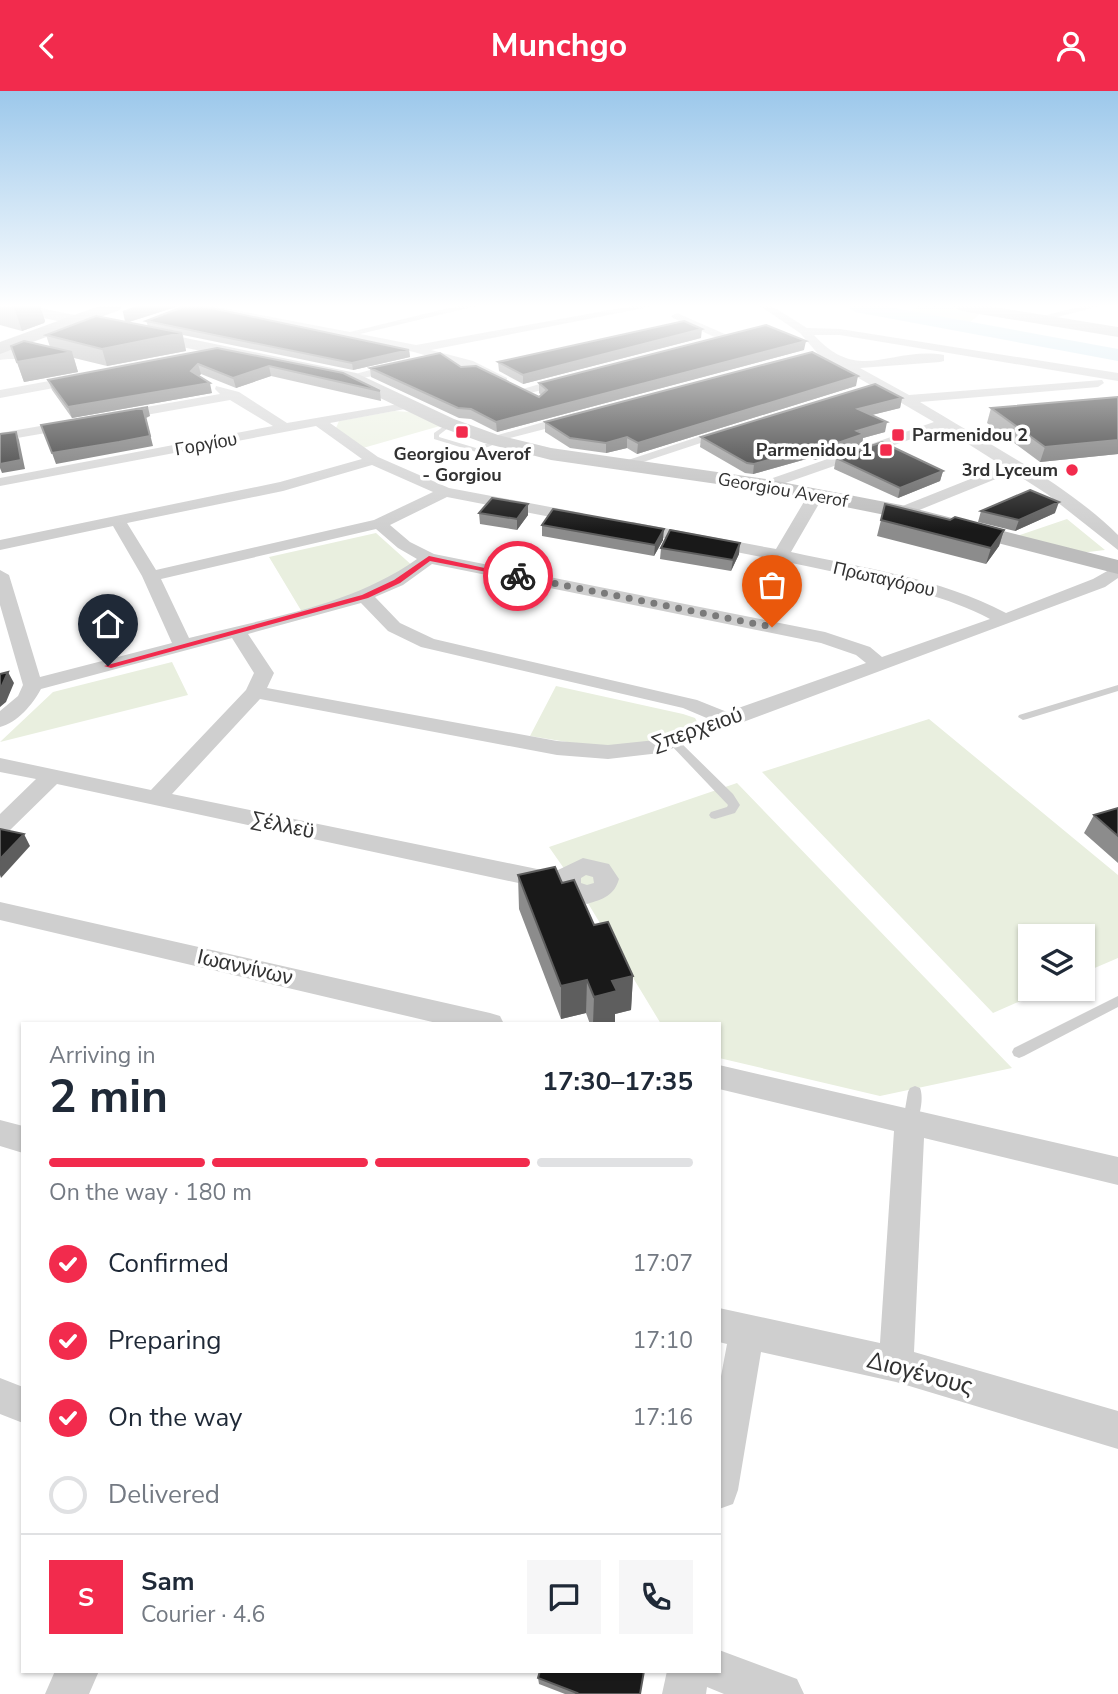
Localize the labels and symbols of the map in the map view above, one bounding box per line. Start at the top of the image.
place label: Parmenidou 2 [912,423,1028,447]
marker: Georgiou Averof - Gorgiou [454,424,470,440]
street label: Γοργίου [173,427,239,461]
marker: Parmenidou 2 [890,427,906,443]
place label: Parmenidou 1 [756,438,872,462]
place label: Georgiou Averof - Gorgiou [393,442,531,487]
marker: Parmenidou 1 [878,442,894,458]
place label: 3rd Lyceum [962,458,1058,482]
marker: 3rd Lyceum [1064,462,1080,478]
street label: Georgiou Averof [716,467,851,513]
courier [483,541,553,611]
pin [742,555,802,627]
street label: Πρωταγόρου [831,556,937,602]
pin [78,594,138,666]
street label: Σπερχειού [648,700,746,758]
street label: Σέλλεϋ [249,805,317,845]
street label: Ιωαννίνων [194,942,296,992]
street label: Διογένους [863,1343,977,1403]

